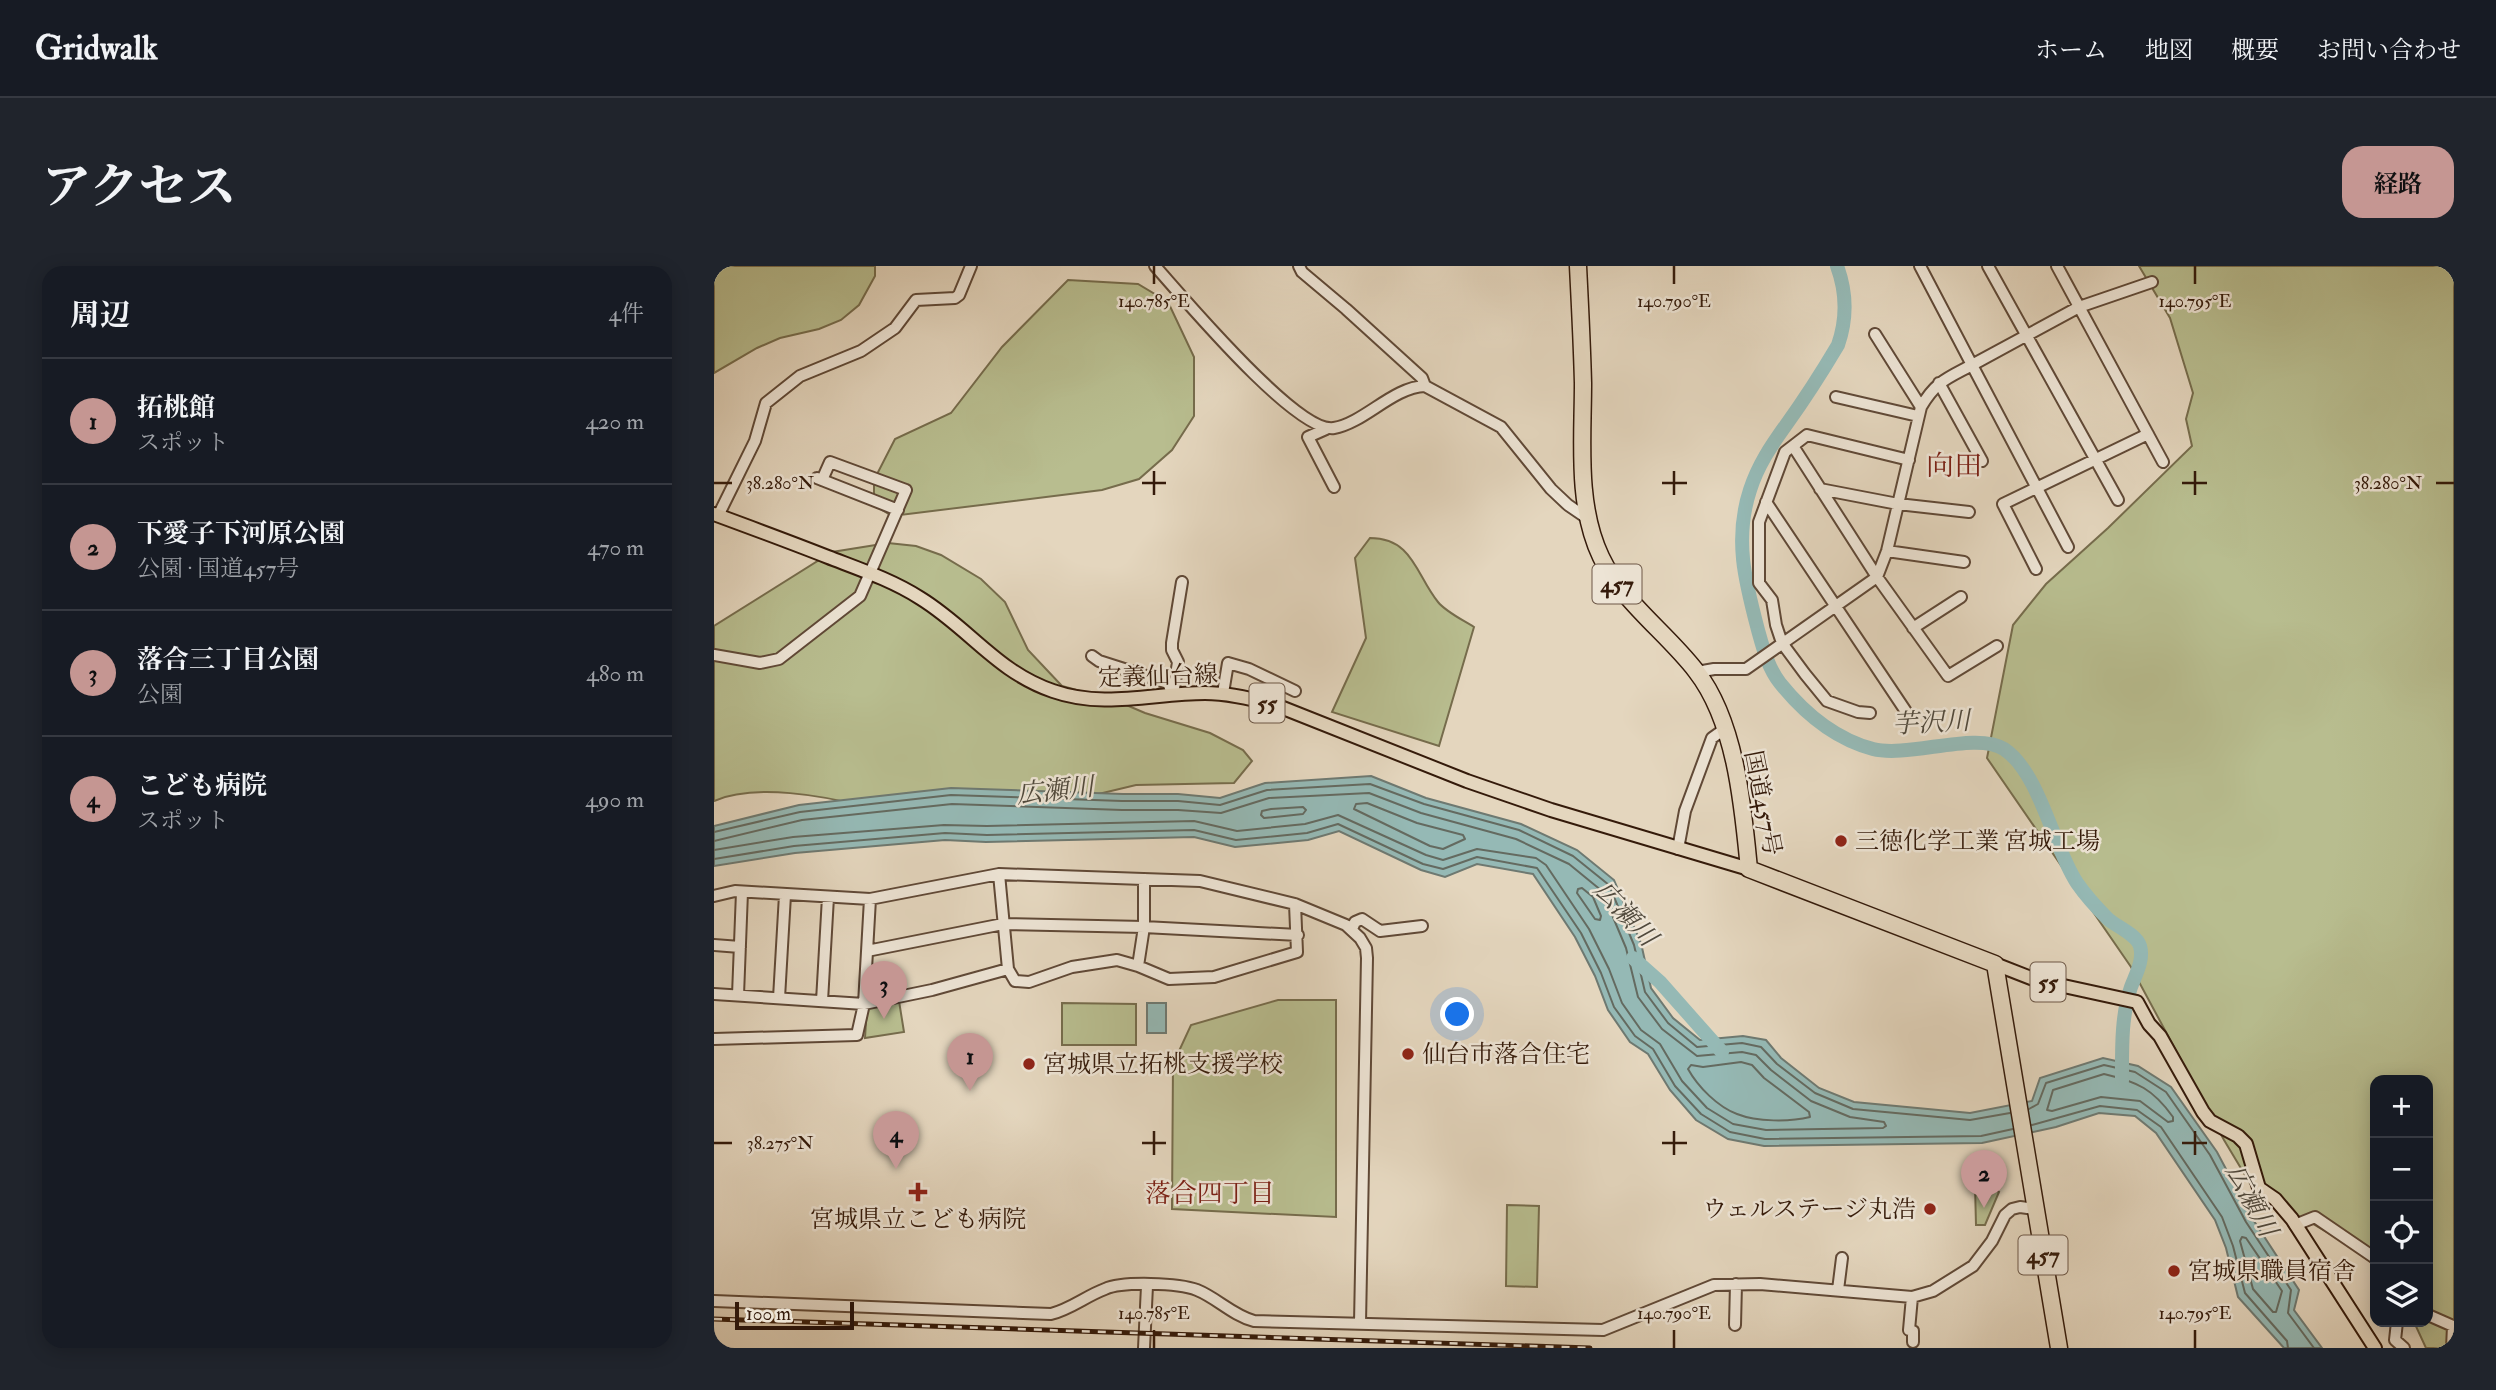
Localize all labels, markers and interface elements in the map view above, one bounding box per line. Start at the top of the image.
text: Gridwalk [35,28,158,69]
text: ホーム [2035,35,2107,66]
text: 地図 [2145,35,2193,66]
text: 概要 [2231,35,2279,66]
text: お問い合わせ [2317,35,2461,66]
button: 経路 [2342,146,2454,218]
text: アクセス [42,157,237,218]
text: 140.785°E [1118,290,1190,313]
text: 140.790°E [1637,290,1711,313]
text: 140.795°E [2159,290,2231,313]
text: 周辺 [70,297,130,334]
text: 4件 [609,299,644,328]
text: 拓桃館 [137,392,215,424]
text: 1 [89,407,97,436]
text: 420 m [585,407,644,436]
text: スポット [137,428,229,457]
district label: 向田 [1926,449,1982,484]
text: 38.280°N [746,472,814,495]
text: 38.280°N [2354,472,2422,495]
text: 下愛子下河原公園 [137,518,345,550]
text: 2 [87,533,99,562]
text: 470 m [587,533,644,562]
text: 公園 · 国道457号 [137,554,299,583]
road number: 457 [1592,564,1642,604]
text: 落合三丁目公園 [137,644,319,676]
text: 3 [89,659,97,688]
text: 480 m [586,659,644,688]
street label: 定義仙台線 [1098,659,1219,694]
text: 公園 [137,680,183,709]
road number: 55 [1250,684,1284,723]
water label: 芋沢川 [1891,705,1974,741]
street label: 国道457号 [1737,748,1788,858]
text: こども病院 [137,770,267,802]
water label: 広瀬川 [1015,771,1099,811]
text: 4 [87,785,99,814]
text: 490 m [585,785,644,814]
text: スポット [137,806,229,835]
place label: 三徳化学工業 宮城工場 [1855,826,2100,857]
marker: 三徳化学工業 宮城工場 [1833,833,1849,849]
water label: 広瀬川 [1587,874,1666,955]
pin: 3 [861,961,907,1019]
road number: 55 [2030,962,2066,1002]
your location [1440,997,1474,1031]
pin: 1 [947,1033,993,1091]
place label: 仙台市落合住宅 [1422,1039,1590,1070]
marker: 仙台市落合住宅 [1400,1046,1416,1062]
place label: 宮城県立拓桃支援学校 [1043,1049,1283,1080]
marker: 宮城県立拓桃支援学校 [1021,1056,1037,1072]
map controls [2370,1075,2433,1327]
button: + [2370,1075,2433,1138]
pin: 4 [873,1111,919,1169]
text: 38.275°N [747,1132,813,1155]
button: − [2370,1138,2433,1201]
pin: 2 [1961,1150,2007,1208]
water label: 広瀬川 [2219,1159,2285,1245]
district label: 落合四丁目 [1145,1178,1275,1210]
marker: 宮城県立こども病院 [908,1182,928,1202]
place label: ウェルステージ丸浩 [1703,1194,1916,1225]
marker: ウェルステージ丸浩 [1922,1201,1938,1217]
button: locate [2370,1201,2433,1264]
place label: 宮城県立こども病院 [810,1204,1026,1235]
road number: 457 [2018,1236,2068,1274]
place label: 宮城県職員宿舎 [2188,1256,2356,1287]
marker: 宮城県職員宿舎 [2166,1263,2182,1279]
button: layers [2370,1264,2433,1327]
scale bar [735,1299,854,1331]
text: 100 m [746,1302,791,1326]
text: 140.785°E [1118,1302,1190,1325]
text: 140.790°E [1637,1302,1711,1325]
text: 140.795°E [2159,1302,2231,1325]

